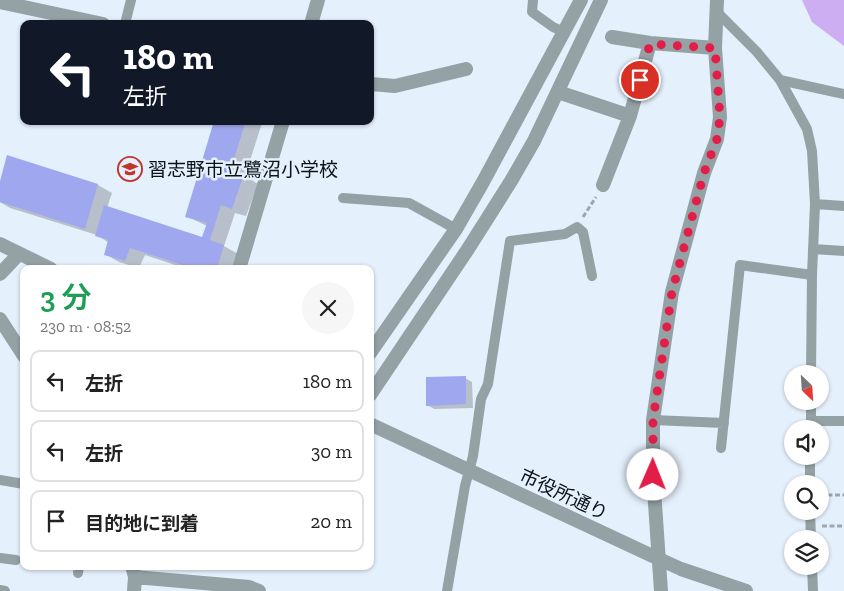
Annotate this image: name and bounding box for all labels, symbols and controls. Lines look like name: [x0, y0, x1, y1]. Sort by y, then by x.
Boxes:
text: 180 m: [123, 36, 213, 78]
icon: left: [40, 40, 105, 105]
pin: [619, 59, 661, 101]
icon: arrive: [626, 66, 654, 94]
text: 左折: [123, 83, 167, 110]
school or university icon: 習志野市立鷺沼小学校: [117, 156, 143, 182]
place label: 習志野市立鷺沼小学校: [148, 158, 338, 181]
text: 3 分: [40, 280, 92, 316]
button: close: [302, 282, 354, 334]
text: 230 m · 08:52: [40, 317, 131, 336]
north arrow: [784, 365, 829, 410]
map controls: [784, 365, 829, 575]
icon: left: [42, 367, 70, 395]
text: 180 m: [303, 370, 352, 393]
text: 左折: [85, 372, 123, 395]
button: sound: [784, 420, 829, 465]
icon: left: [42, 437, 70, 465]
text: 30 m: [311, 440, 352, 463]
text: 左折: [85, 442, 123, 465]
position arrow: [626, 448, 678, 500]
street label: 市役所通り: [516, 464, 612, 525]
button: search: [784, 475, 829, 520]
icon: arrive: [42, 507, 70, 535]
text: 20 m: [311, 510, 352, 533]
text: 目的地に到着: [85, 512, 199, 535]
button: layers: [784, 530, 829, 575]

